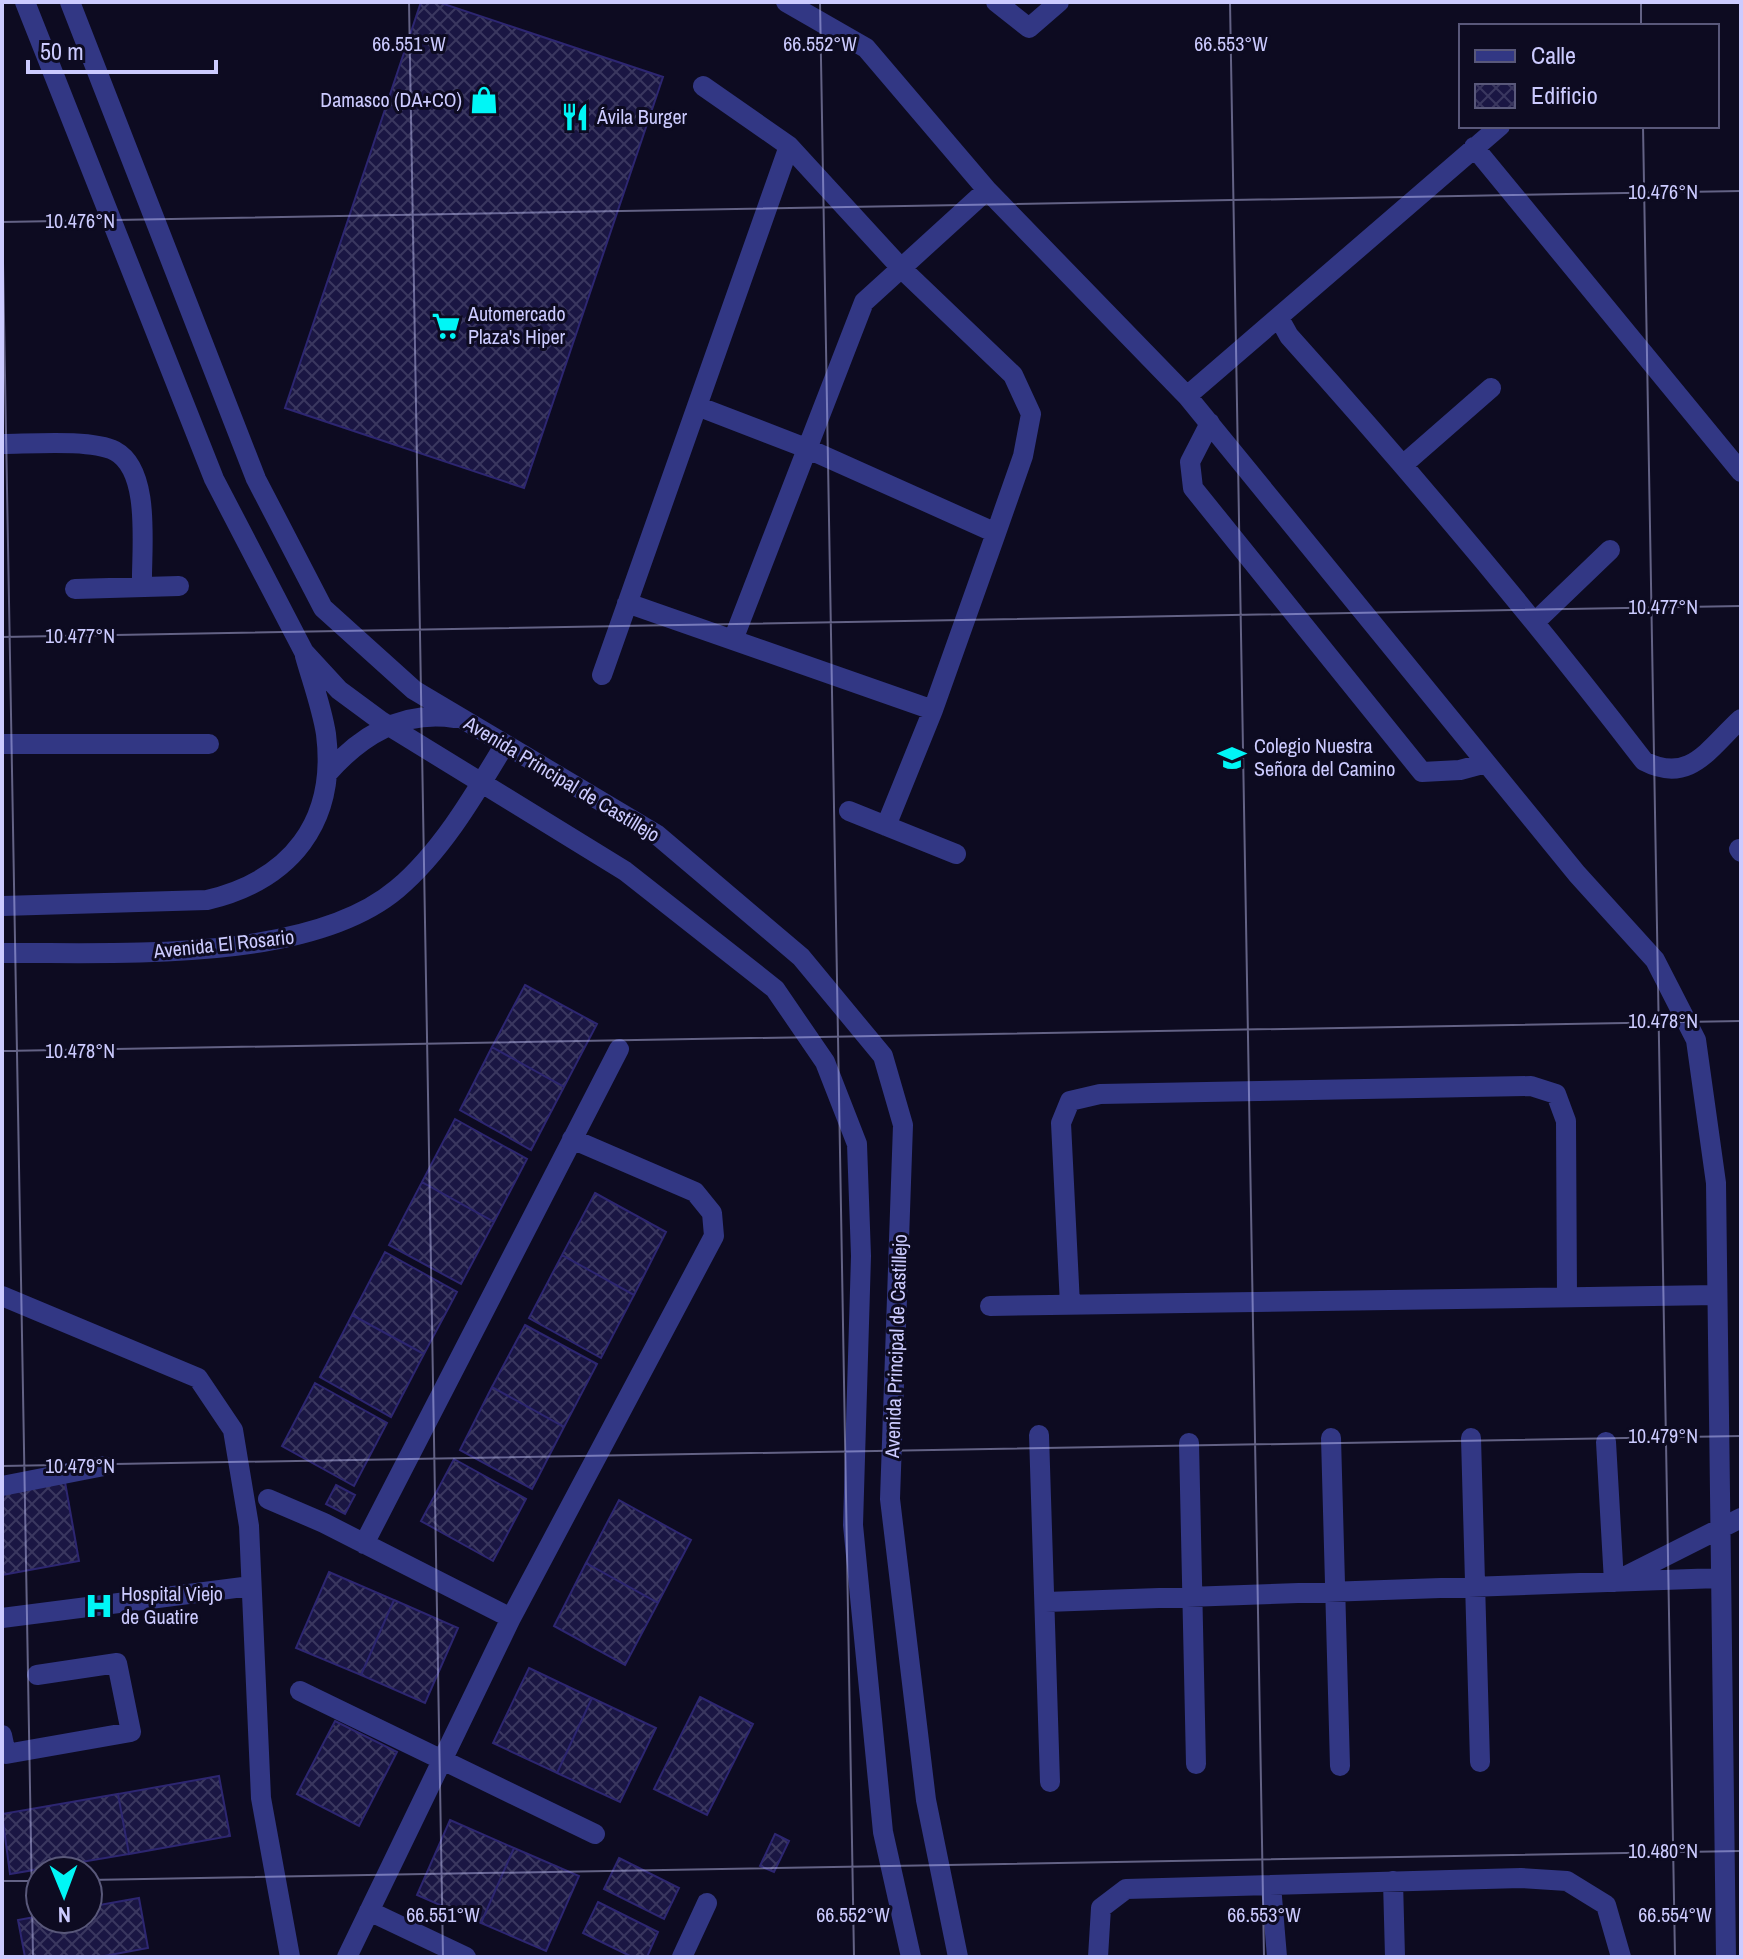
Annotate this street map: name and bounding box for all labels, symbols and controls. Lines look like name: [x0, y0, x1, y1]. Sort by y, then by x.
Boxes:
scale bar: [28, 24, 216, 74]
legend: [1459, 24, 1719, 128]
text: 66.551°W: [372, 30, 446, 57]
text: 66.552°W: [783, 30, 857, 57]
text: 66.553°W: [1194, 30, 1268, 57]
text: 50 m: [40, 35, 84, 67]
text: Calle: [1531, 39, 1576, 71]
text: Edificio: [1531, 79, 1598, 111]
shop icon: Damasco (DA+CO): [469, 85, 499, 115]
place label: Damasco (DA+CO): [320, 86, 462, 113]
restaurant icon: Ávila Burger: [560, 102, 590, 132]
place label: Ávila Burger: [596, 103, 687, 130]
text: 10.476°N: [1628, 178, 1698, 205]
text: 10.476°N: [45, 207, 115, 234]
place label: Automercado Plaza's Hiper: [467, 300, 566, 350]
supermarket icon: Automercado Plaza's Hiper: [431, 311, 461, 341]
text: 10.477°N: [1628, 593, 1698, 620]
text: 10.477°N: [45, 622, 115, 649]
street label: Avenida Principal de Castillejo: [458, 709, 665, 848]
place label: Colegio Nuestra Señora del Camino: [1254, 732, 1395, 782]
school or university icon: Colegio Nuestra Señora del Camino: [1217, 743, 1247, 773]
street label: Avenida El Rosario: [151, 923, 295, 964]
text: 10.478°N: [1628, 1007, 1698, 1034]
text: 10.478°N: [45, 1037, 115, 1064]
street label: Avenida Principal de Castillejo: [878, 1234, 913, 1459]
text: 10.479°N: [1628, 1422, 1698, 1449]
text: 10.479°N: [45, 1452, 115, 1479]
place label: Hospital Viejo de Guatire: [121, 1580, 223, 1630]
hospital icon: Hospital Viejo de Guatire: [84, 1591, 114, 1621]
text: 10.480°N: [1628, 1837, 1698, 1864]
north arrow: [24, 1855, 104, 1935]
text: N: [58, 1900, 71, 1930]
text: 66.551°W: [406, 1901, 480, 1928]
text: 66.552°W: [816, 1901, 890, 1928]
text: 66.553°W: [1227, 1901, 1301, 1928]
text: 66.554°W: [1638, 1901, 1712, 1928]

